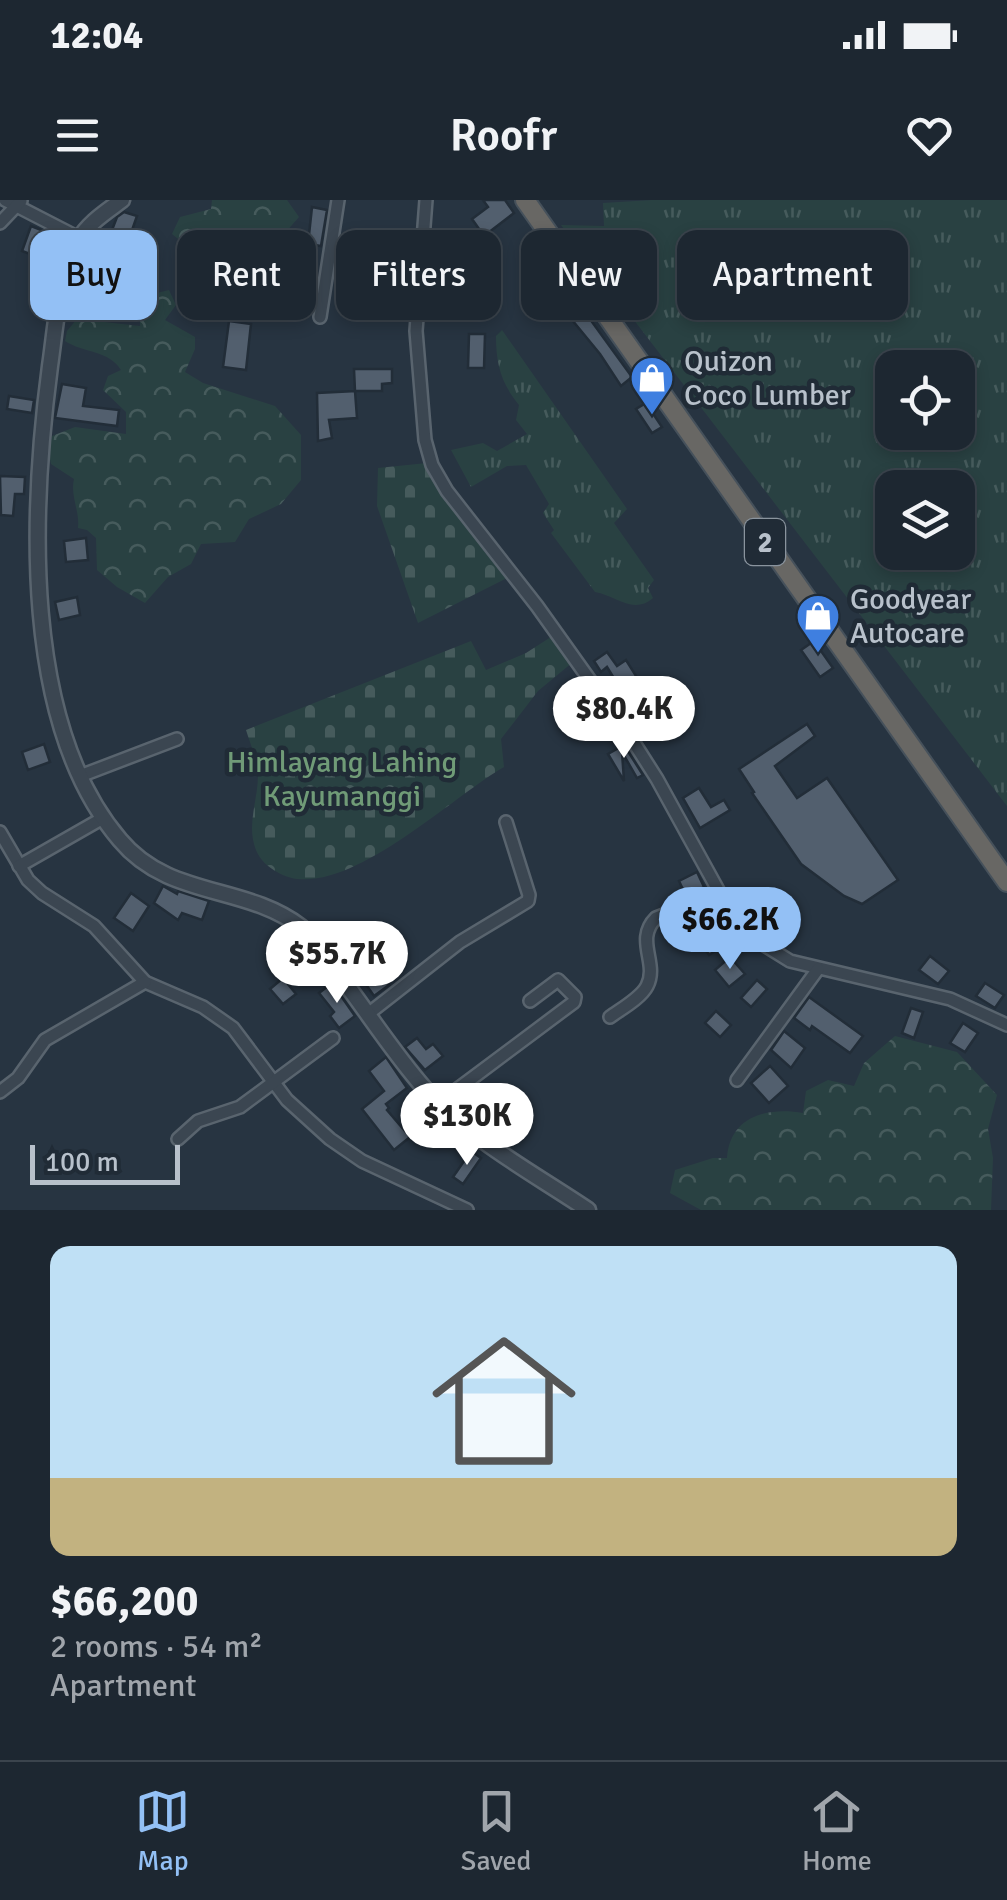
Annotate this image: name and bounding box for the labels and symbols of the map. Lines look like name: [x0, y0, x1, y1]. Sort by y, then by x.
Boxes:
place label: Quizon Coco Lumber: [684, 343, 851, 414]
shop icon: Quizon Coco Lumber: [629, 355, 675, 416]
road number: 2: [745, 519, 785, 565]
place label: Goodyear Autocare: [850, 581, 971, 652]
shop icon: Goodyear Autocare: [795, 593, 841, 654]
pin: $80.4K: [543, 676, 705, 761]
park label: Himlayang Lahing Kayumanggi: [227, 744, 457, 815]
pin: $66.2K: [649, 887, 811, 972]
pin: $55.7K: [256, 921, 418, 1006]
pin: $130K: [397, 1083, 537, 1168]
scale bar: [30, 1140, 180, 1184]

